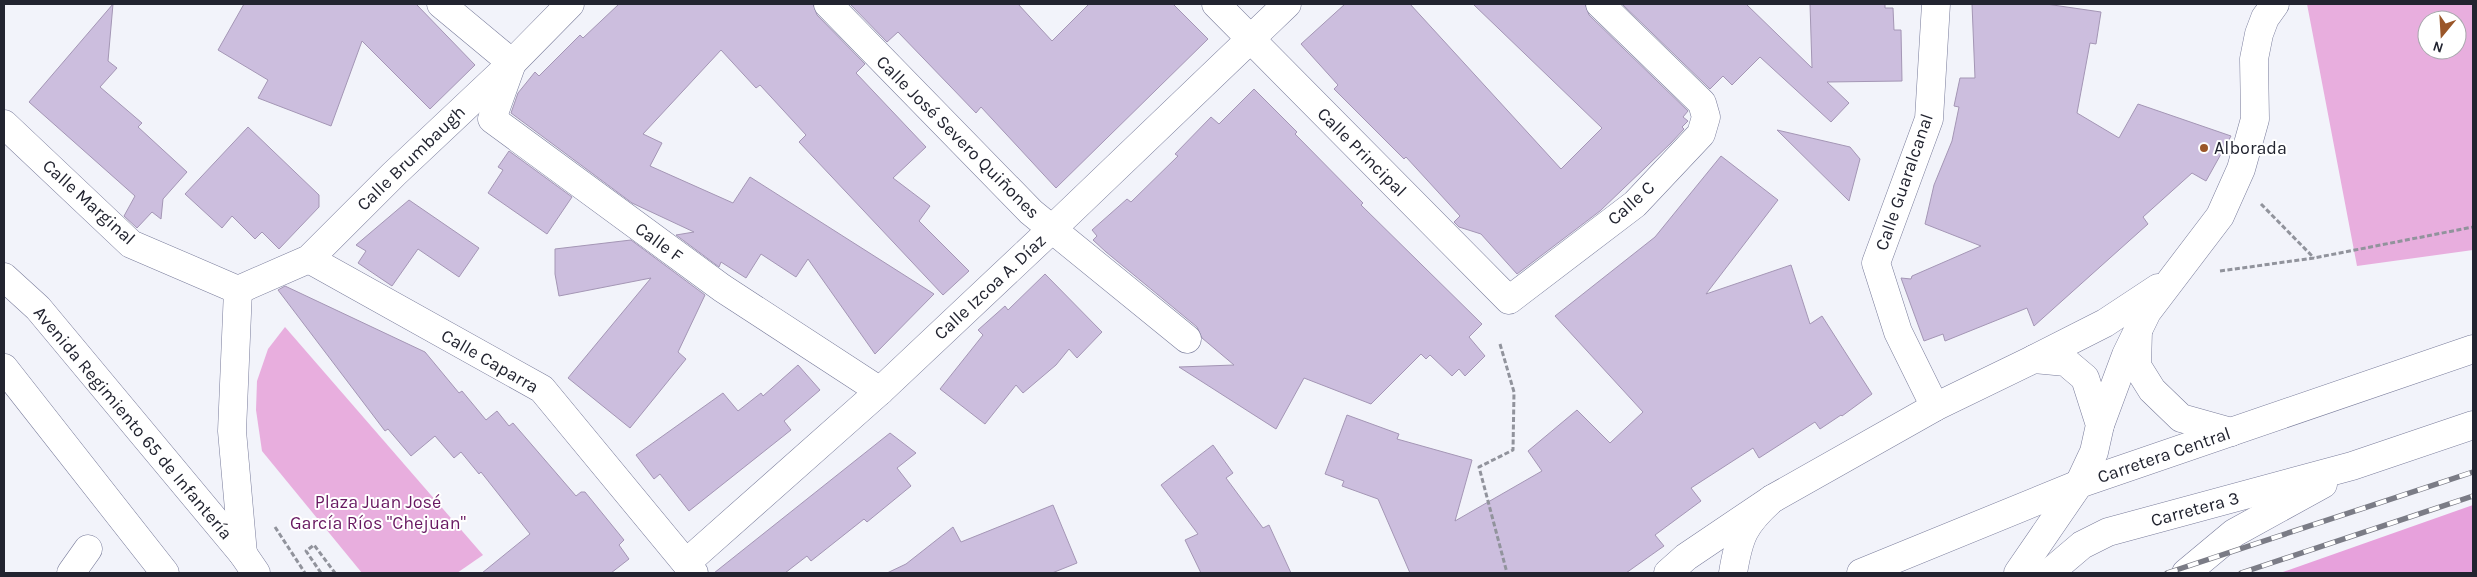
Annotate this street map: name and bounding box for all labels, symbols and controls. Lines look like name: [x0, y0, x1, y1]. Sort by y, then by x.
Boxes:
north arrow: [2417, 10, 2467, 60]
text: N: [2431, 37, 2446, 57]
street label: Calle José Severo Quiñones: [872, 51, 1044, 223]
street label: Calle Brumbaugh: [352, 101, 470, 215]
street label: Calle Principal: [1313, 103, 1411, 201]
street label: Calle Guaralcanal: [1870, 111, 1938, 253]
place label: Alborada: [2214, 137, 2287, 159]
marker: Alborada: [2198, 142, 2210, 154]
street label: Calle Marginal: [38, 155, 140, 249]
street label: Calle C: [1603, 176, 1659, 230]
street label: Calle F: [631, 217, 687, 267]
street label: Calle Izcoa A. Díaz: [929, 230, 1051, 344]
street label: Avenida Regimiento 65 de Infantería: [29, 302, 237, 544]
street label: Calle Caparra: [437, 324, 543, 398]
street label: Carretera Central: [2095, 422, 2233, 488]
street label: Carretera 3: [2148, 487, 2242, 531]
park label: Plaza Juan José García Ríos "Chejuan": [290, 491, 466, 534]

